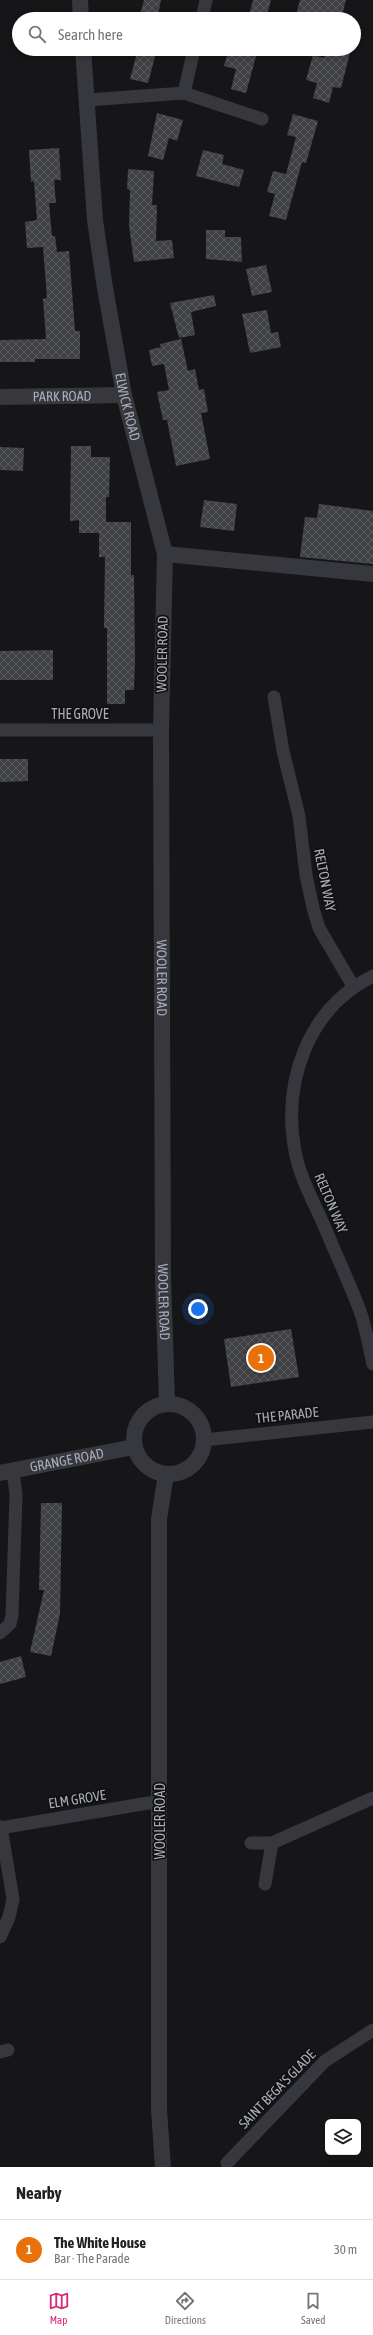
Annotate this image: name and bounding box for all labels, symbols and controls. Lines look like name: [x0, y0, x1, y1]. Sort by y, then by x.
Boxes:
search box: [12, 12, 361, 56]
icon: search: [26, 23, 48, 45]
text: Search here: [58, 26, 123, 43]
street label: ELWICK ROAD: [112, 371, 143, 442]
street label: PARK ROAD: [32, 388, 92, 404]
street label: WOOLER ROAD: [153, 616, 171, 692]
street label: THE GROVE: [51, 706, 109, 722]
street label: RELTON WAY: [311, 847, 339, 913]
street label: WOOLER ROAD: [154, 940, 170, 1016]
street label: RELTON WAY: [311, 1171, 351, 1236]
street label: WOOLER ROAD: [155, 1264, 173, 1341]
your location: [188, 1299, 208, 1319]
pin: 1: [248, 1343, 274, 1373]
street label: THE PARADE: [255, 1404, 319, 1426]
street label: GRANGE ROAD: [29, 1445, 105, 1475]
street label: WOOLER ROAD: [152, 1783, 168, 1859]
street label: ELM GROVE: [47, 1787, 107, 1811]
street label: SAINT BEGA'S GLADE: [235, 2046, 319, 2132]
map controls: [325, 2119, 361, 2155]
button: layers: [325, 2119, 361, 2155]
text: Nearby: [16, 2183, 62, 2203]
text: The White House: [54, 2234, 146, 2251]
text: 1: [26, 2242, 32, 2257]
text: 30 m: [334, 2242, 357, 2257]
text: Bar · The Parade: [54, 2251, 130, 2266]
tab: Map: [48, 2290, 70, 2326]
tab: Directions: [165, 2290, 206, 2326]
tab: Saved: [301, 2290, 325, 2326]

